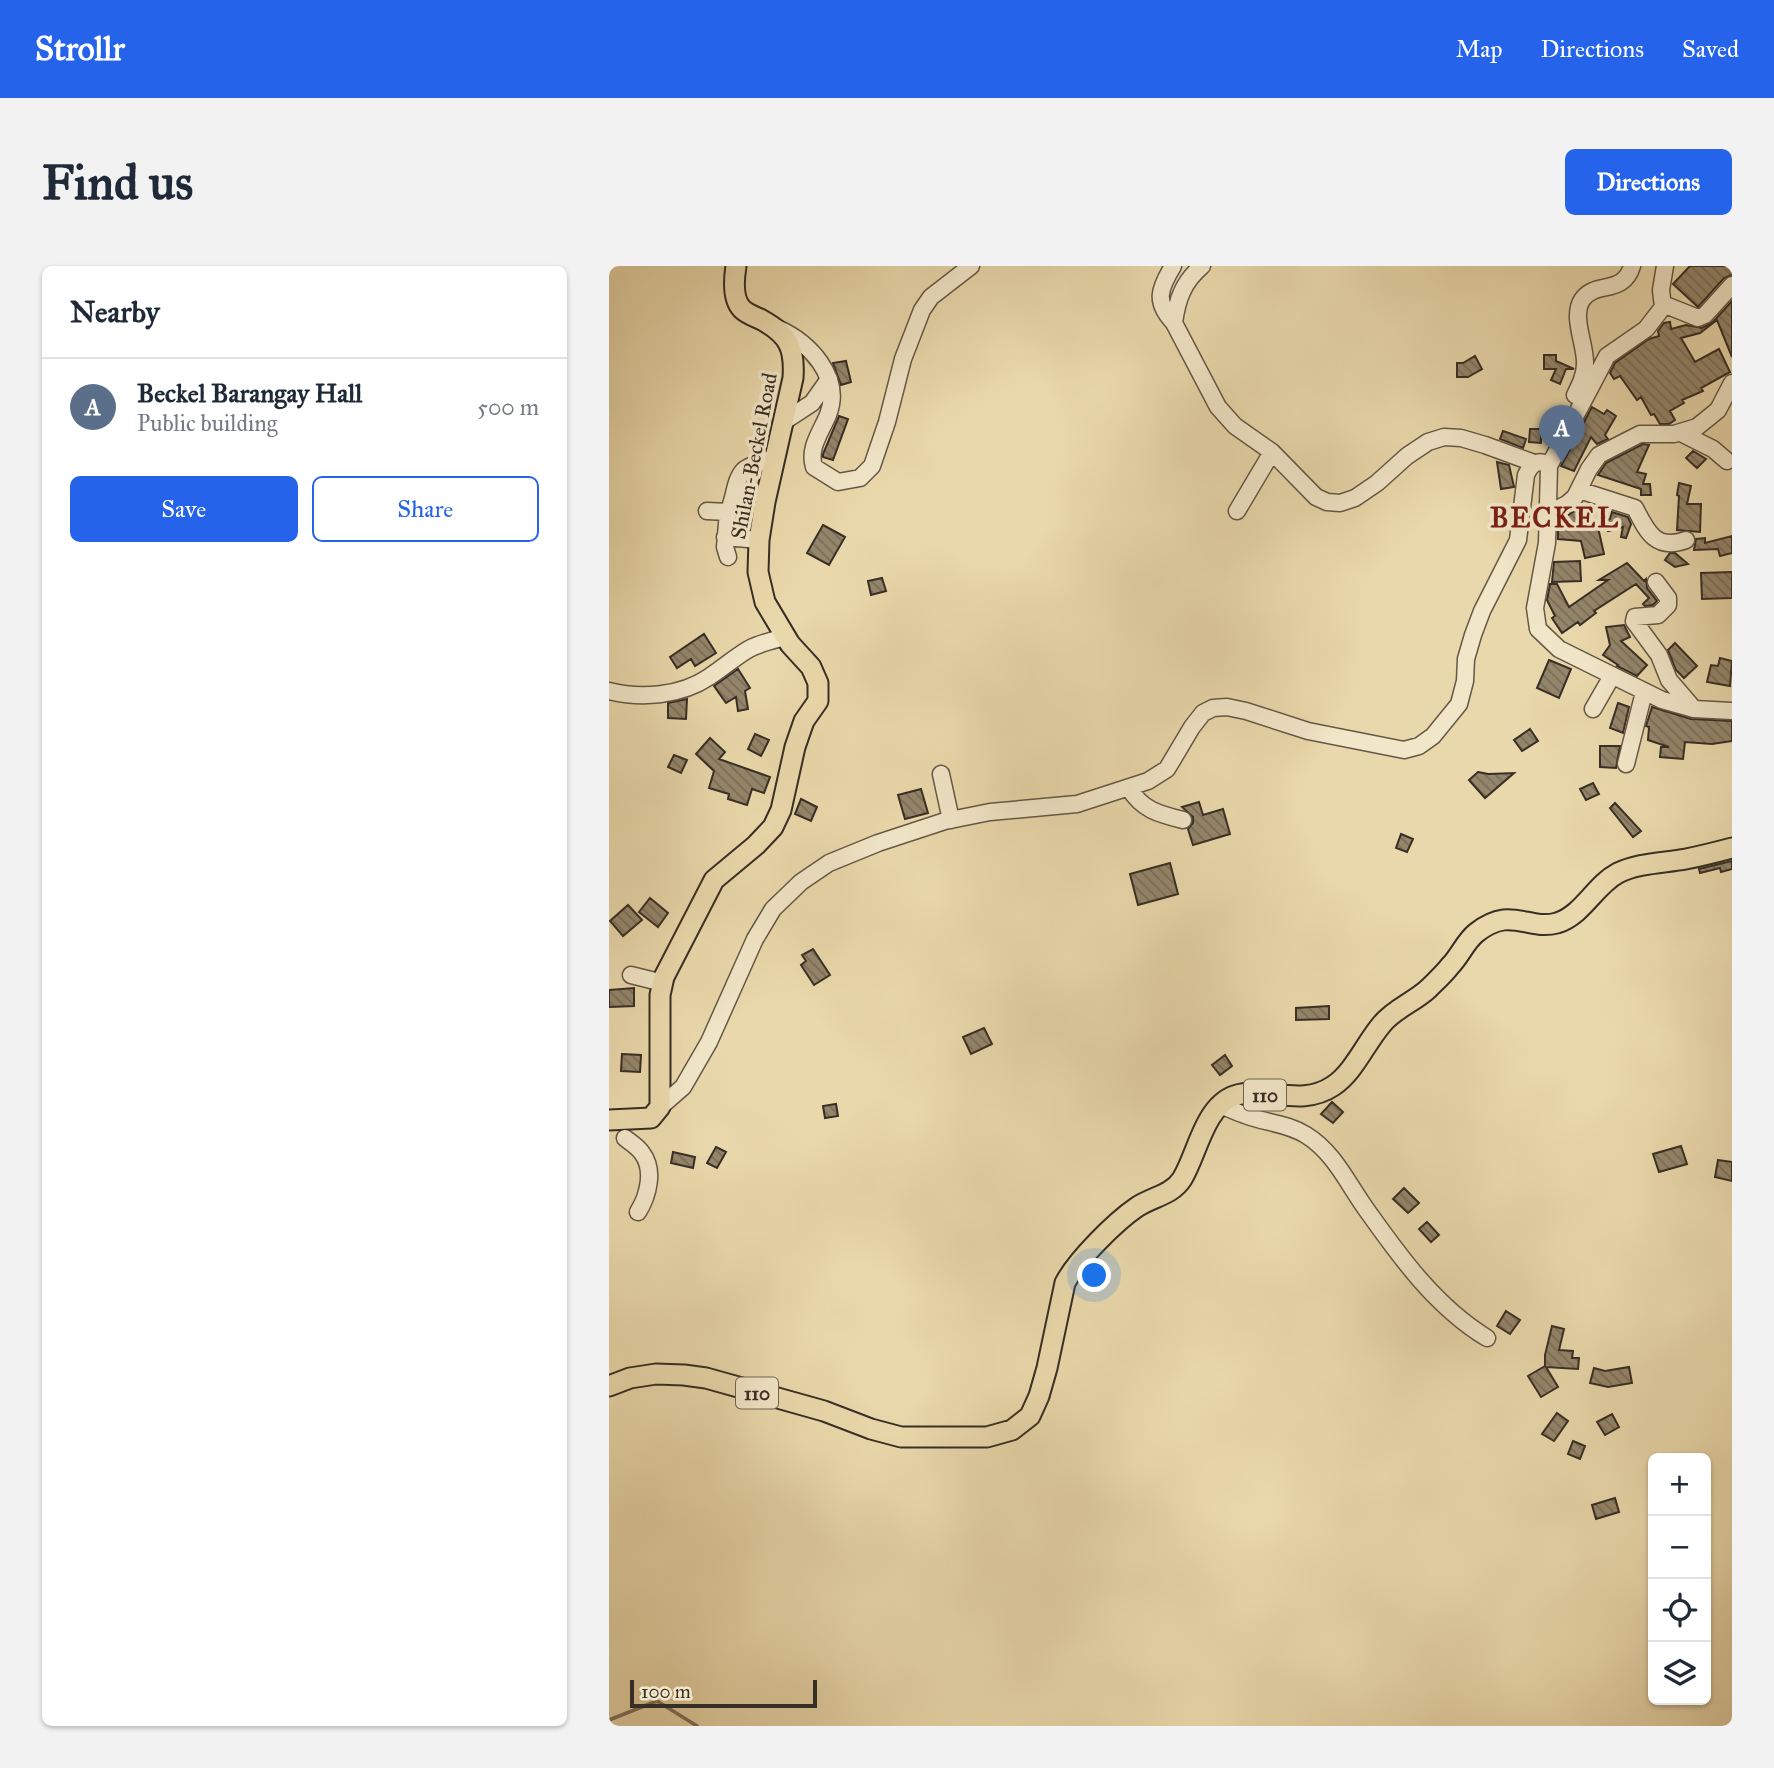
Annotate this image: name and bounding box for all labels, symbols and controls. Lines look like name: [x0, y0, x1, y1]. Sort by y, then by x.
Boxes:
text: Strollr: [35, 29, 125, 69]
text: Map: [1456, 34, 1503, 64]
text: Directions: [1541, 34, 1644, 64]
text: Saved: [1682, 34, 1739, 64]
button: Directions: [1565, 149, 1732, 215]
text: Find us: [42, 153, 193, 212]
text: Nearby: [70, 294, 160, 330]
street label: Shilan-Beckel Road: [725, 370, 783, 541]
text: Beckel Barangay Hall: [137, 377, 362, 409]
text: A: [85, 393, 101, 421]
text: 500 m: [477, 393, 539, 421]
pin: A: [1539, 405, 1585, 463]
text: Public building: [137, 409, 277, 437]
button: Save: [70, 476, 298, 542]
button: Share: [312, 476, 539, 542]
district label: BECKEL: [1490, 500, 1620, 535]
road number: 110: [1244, 1080, 1286, 1110]
your location: [1077, 1258, 1111, 1292]
road number: 110: [736, 1378, 778, 1408]
map controls: [1648, 1453, 1711, 1705]
button: +: [1648, 1453, 1711, 1516]
button: −: [1648, 1516, 1711, 1579]
button: locate: [1648, 1579, 1711, 1642]
button: layers: [1648, 1642, 1711, 1705]
scale bar: [630, 1677, 817, 1709]
text: 100 m: [641, 1680, 691, 1703]

